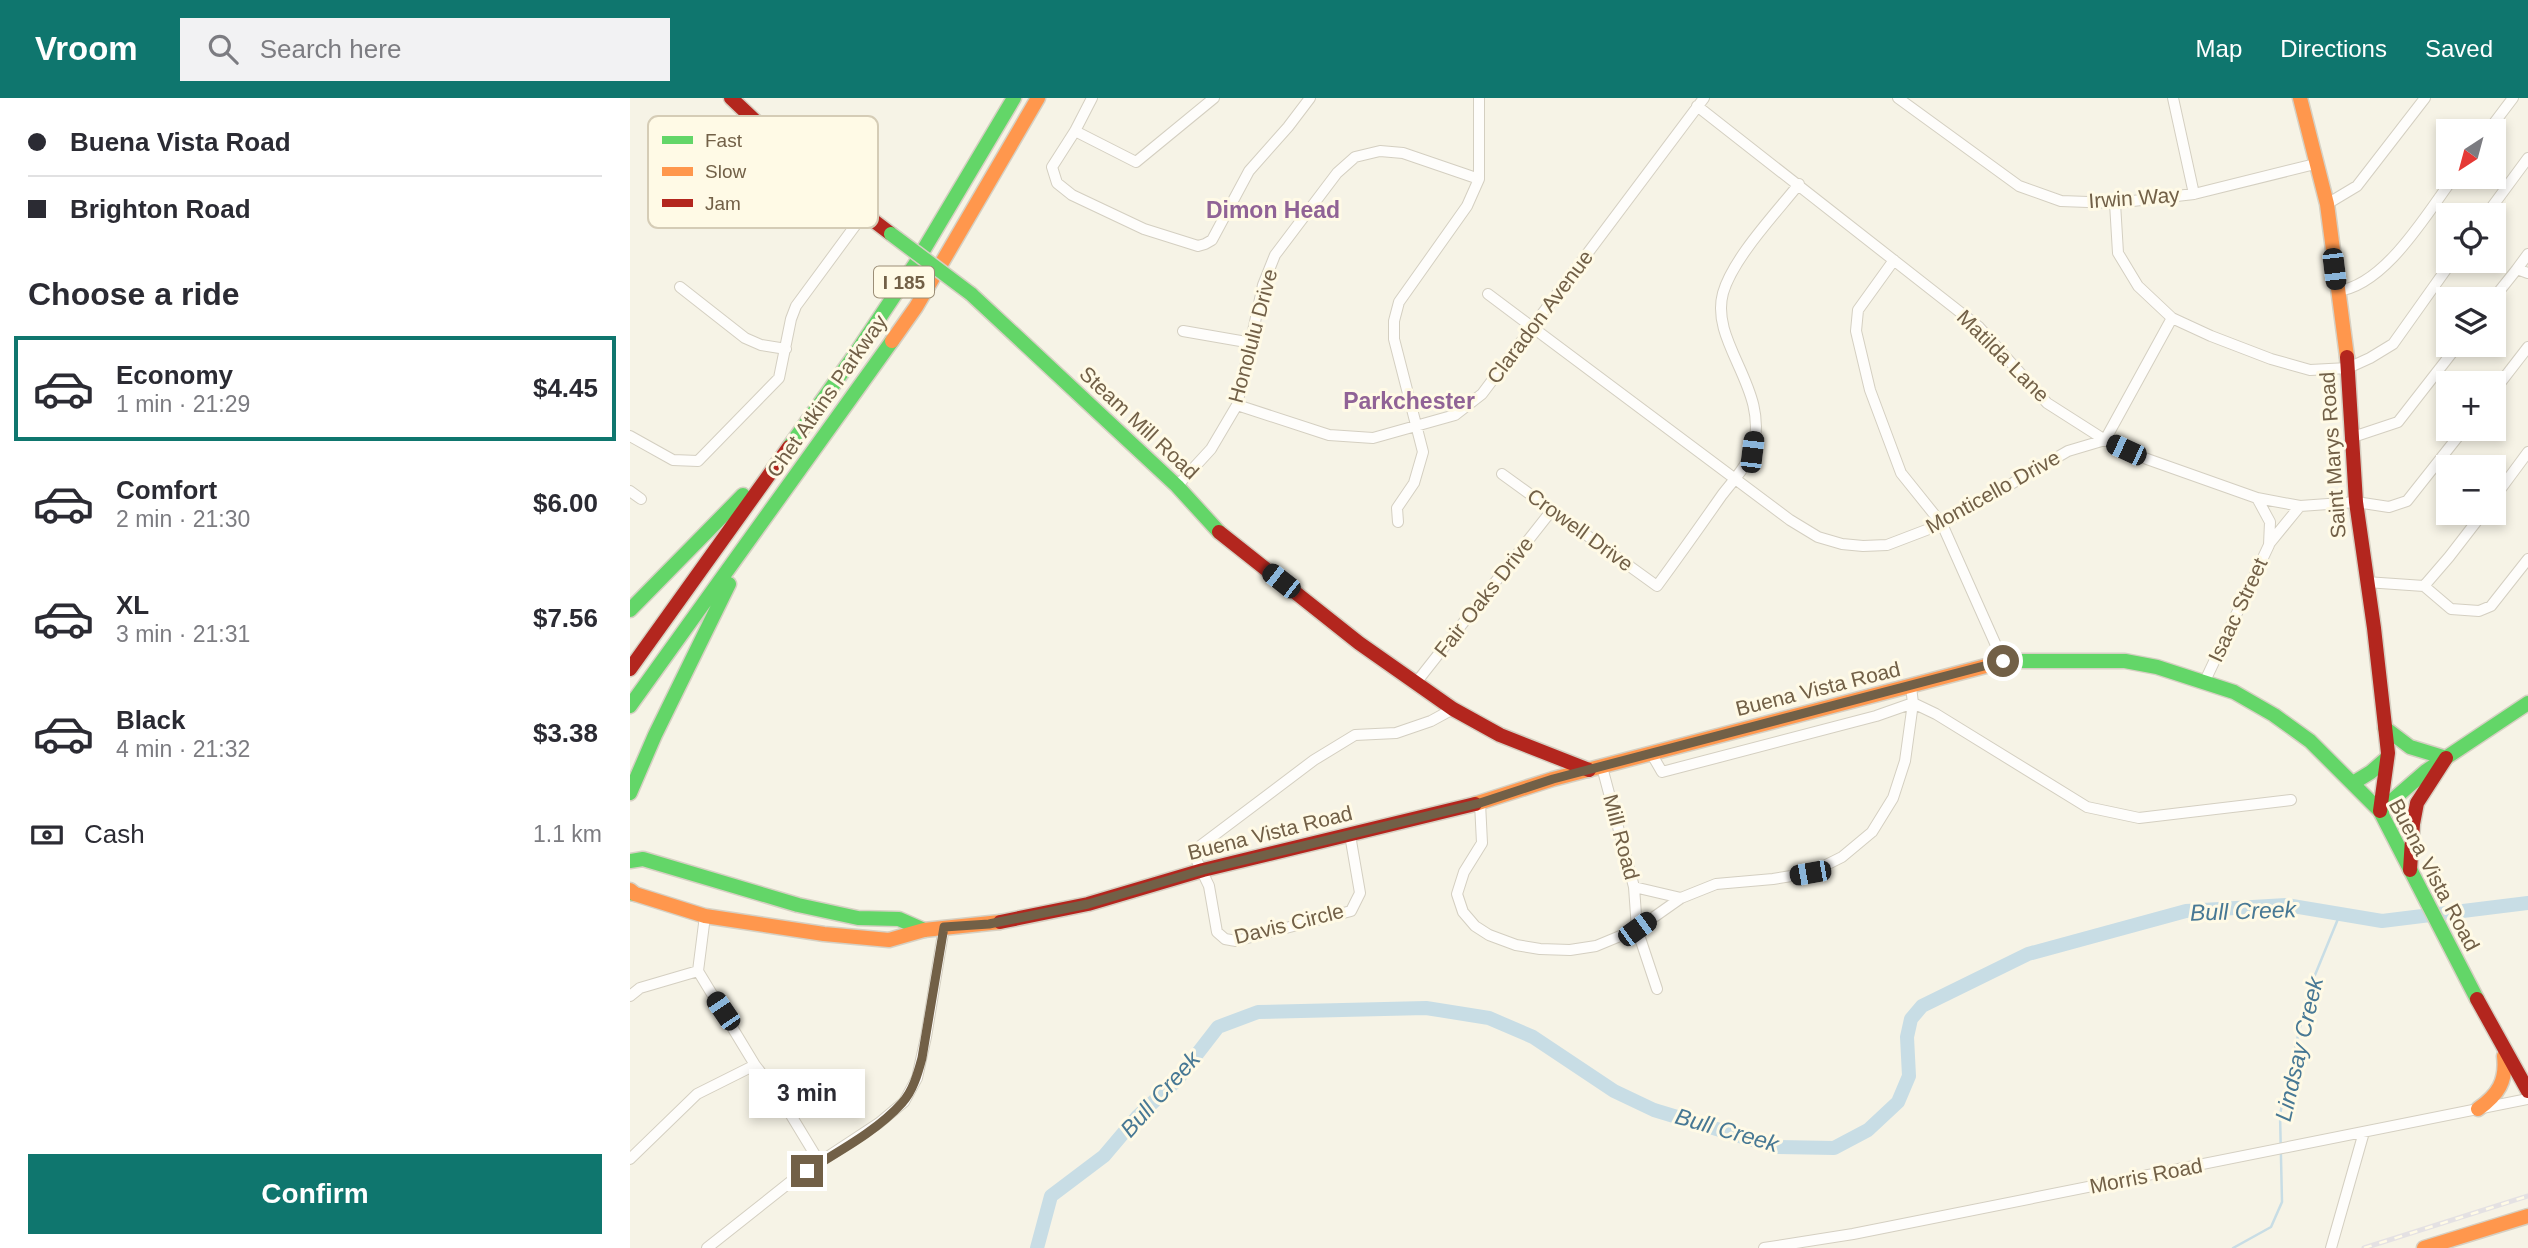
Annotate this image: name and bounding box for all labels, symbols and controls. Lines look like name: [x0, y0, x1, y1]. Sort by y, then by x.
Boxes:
search box: [180, 18, 670, 81]
text: Vroom: [35, 30, 138, 67]
icon: search: [204, 30, 242, 68]
text: Search here: [260, 34, 401, 64]
text: Map: [2196, 35, 2242, 62]
text: Directions: [2280, 35, 2387, 62]
text: Saved: [2425, 35, 2493, 62]
legend: [648, 116, 878, 228]
north arrow: [2436, 119, 2506, 189]
map controls: [2436, 119, 2506, 525]
text: Buena Vista Road: [70, 127, 291, 157]
text: Fast: [705, 130, 743, 151]
text: Slow: [705, 161, 746, 182]
street label: Irwin Way: [2088, 183, 2181, 212]
text: Jam: [705, 193, 741, 214]
text: Brighton Road: [70, 194, 251, 224]
district label: Dimon Head: [1206, 197, 1340, 223]
button: locate: [2436, 203, 2506, 273]
street label: Claradon Avenue: [1482, 246, 1597, 388]
car: [2322, 247, 2347, 291]
road number: I 185: [874, 266, 934, 298]
street label: Honolulu Drive: [1224, 266, 1281, 405]
text: Choose a ride: [28, 276, 240, 312]
button: layers: [2436, 287, 2506, 357]
street label: Matilda Lane: [1953, 305, 2054, 406]
street label: Chet Atkins Parkway: [762, 310, 892, 481]
icon: car: [32, 357, 95, 420]
text: Economy: [116, 360, 233, 390]
street label: Steam Mill Road: [1075, 362, 1204, 484]
street label: Saint Marys Road: [2315, 371, 2350, 539]
button: +: [2436, 371, 2506, 441]
text: $4.45: [533, 373, 598, 403]
district label: Parkchester: [1343, 388, 1475, 414]
text: 1 min · 21:29: [116, 391, 250, 417]
car: [1740, 430, 1765, 474]
car: [2103, 432, 2150, 468]
street label: Monticello Drive: [1922, 445, 2064, 538]
button: −: [2436, 455, 2506, 525]
icon: car: [32, 472, 95, 535]
text: Comfort: [116, 475, 217, 505]
street label: Crowell Drive: [1523, 484, 1638, 576]
text: $6.00: [533, 488, 598, 518]
text: 2 min · 21:30: [116, 506, 250, 532]
street label: Fair Oaks Drive: [1430, 532, 1538, 661]
street label: Isaac Street: [2203, 554, 2272, 665]
car: [1258, 560, 1305, 602]
icon: car: [32, 587, 95, 650]
text: XL: [116, 590, 149, 620]
text: $7.56: [533, 603, 598, 633]
text: 3 min · 21:31: [116, 621, 250, 647]
route start: [1987, 645, 2019, 677]
street label: Buena Vista Road: [1733, 657, 1903, 720]
icon: car: [32, 702, 95, 765]
text: Black: [116, 705, 185, 735]
text: $3.38: [533, 718, 598, 748]
text: 4 min · 21:32: [116, 736, 250, 762]
street label: Mill Road: [1599, 792, 1644, 882]
street label: Buena Vista Road: [2385, 795, 2484, 955]
street label: Buena Vista Road: [1185, 801, 1355, 864]
icon: cash: [28, 816, 66, 854]
text: Cash: [84, 819, 145, 849]
text: 1.1 km: [533, 821, 602, 847]
car: [1788, 859, 1833, 887]
water label: Bull Creek: [2190, 896, 2298, 926]
street label: Davis Circle: [1232, 899, 1346, 948]
car: [1614, 908, 1661, 950]
water label: Lindsay Creek: [2270, 973, 2329, 1124]
car: [703, 988, 744, 1034]
water label: Bull Creek: [1115, 1045, 1206, 1142]
callout: 3 min: [749, 1070, 865, 1118]
text: 3 min: [777, 1080, 837, 1106]
water label: Bull Creek: [1672, 1103, 1783, 1158]
street label: Morris Road: [2088, 1153, 2204, 1198]
button: Confirm: [28, 1154, 602, 1234]
route end: [791, 1155, 823, 1187]

